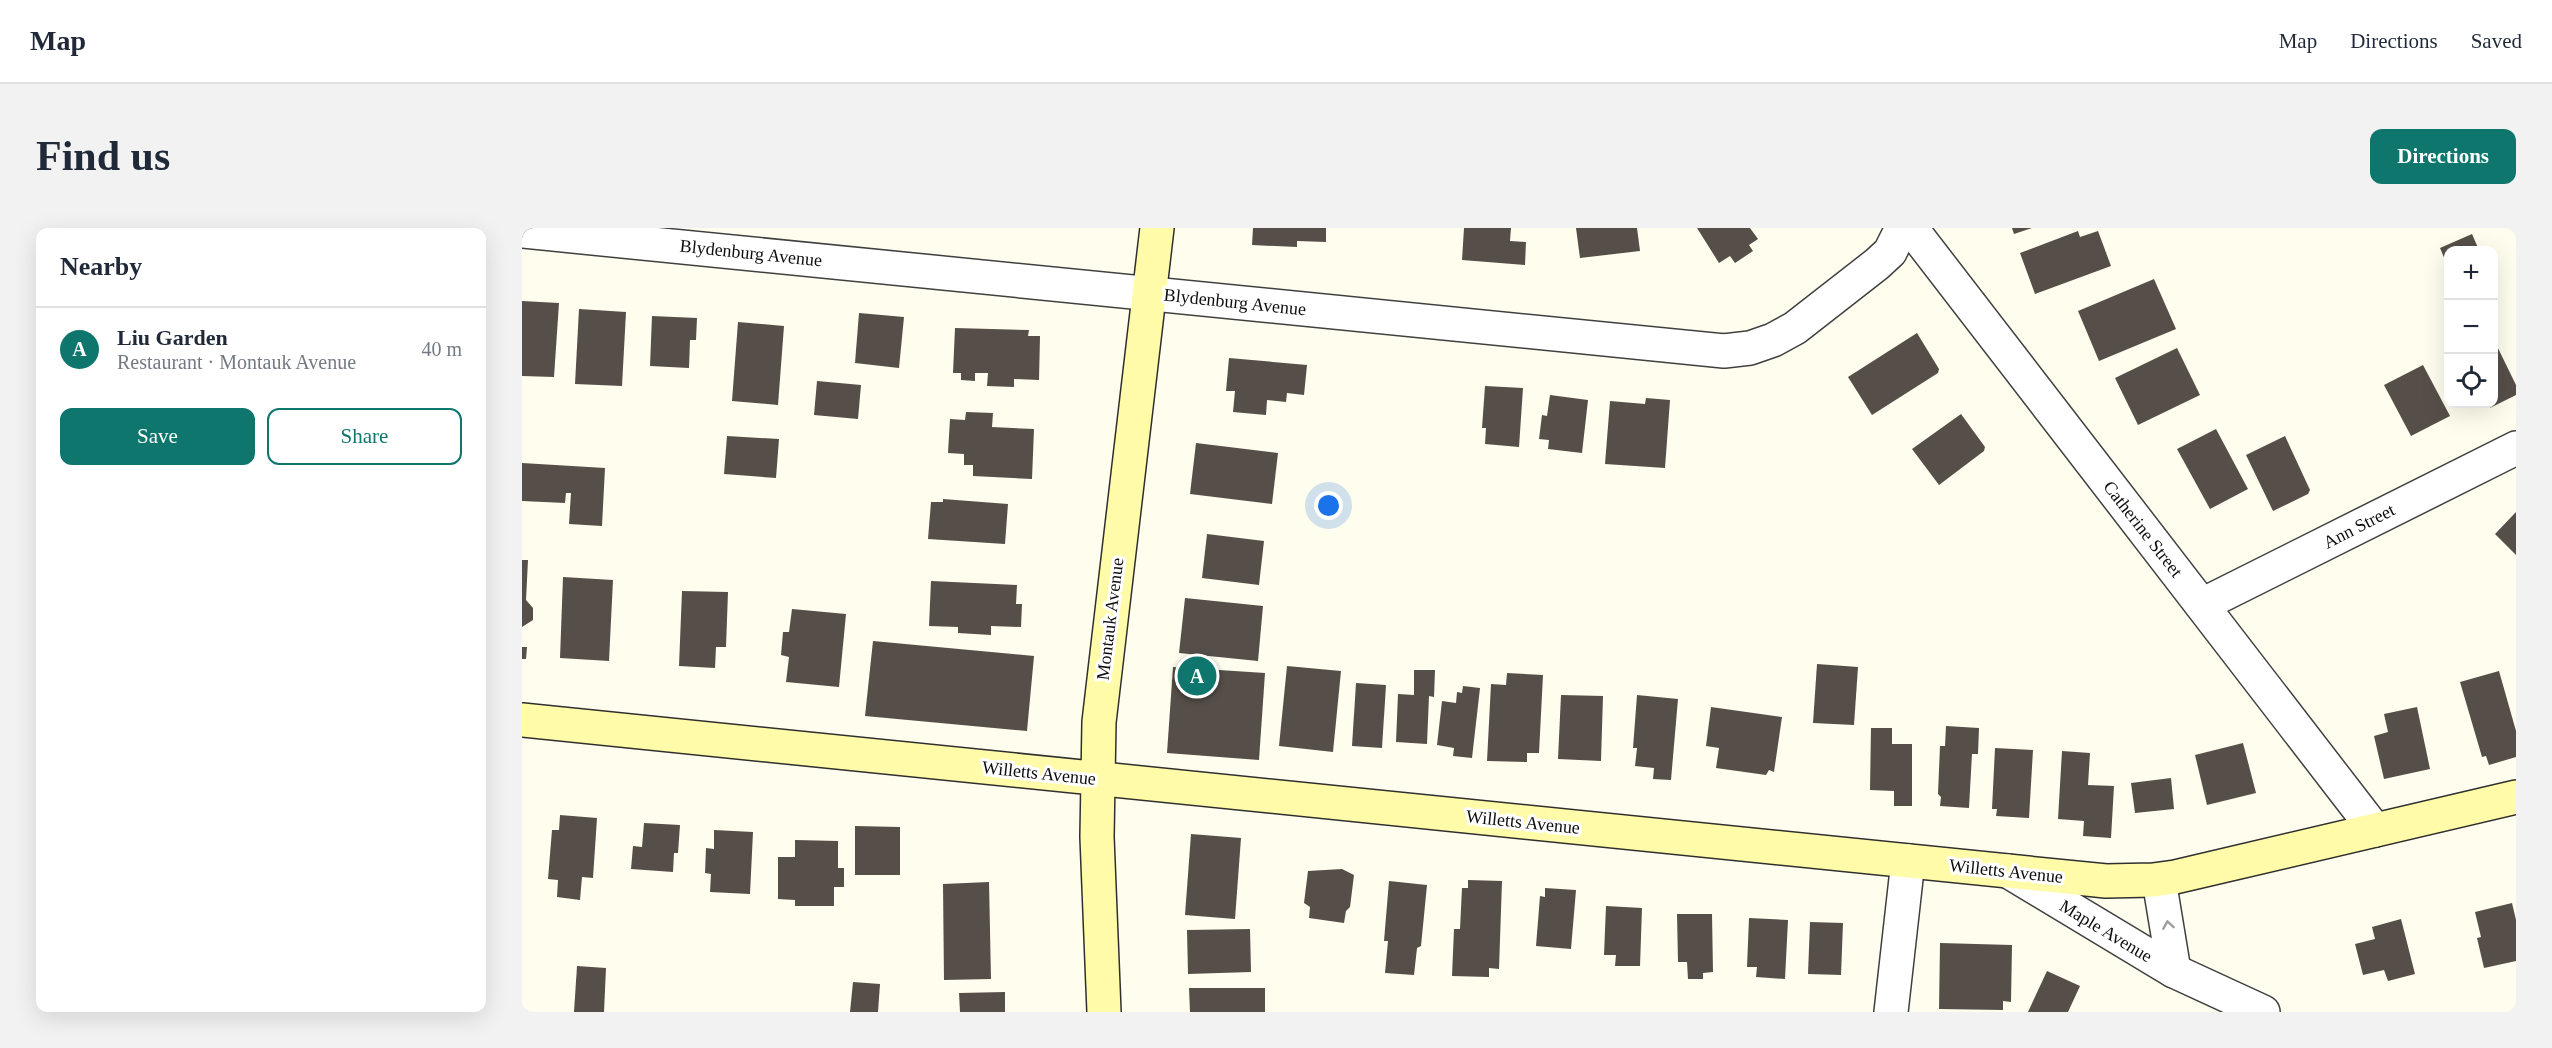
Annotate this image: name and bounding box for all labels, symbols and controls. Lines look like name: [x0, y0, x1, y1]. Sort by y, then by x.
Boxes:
text: Map: [30, 25, 86, 56]
text: Map: [2279, 29, 2317, 53]
text: Directions: [2350, 29, 2438, 53]
text: Saved: [2471, 29, 2522, 53]
button: Directions: [2370, 129, 2516, 184]
text: Find us: [36, 133, 170, 179]
street label: Blydenburg Avenue: [679, 236, 823, 270]
map controls: [2444, 246, 2498, 408]
button: +: [2444, 246, 2498, 300]
text: Nearby: [60, 252, 142, 281]
street label: Blydenburg Avenue: [1163, 285, 1307, 319]
button: −: [2444, 300, 2498, 354]
text: Liu Garden: [117, 325, 228, 350]
text: A: [72, 338, 87, 360]
text: 40 m: [421, 338, 462, 360]
text: Restaurant · Montauk Avenue: [117, 351, 356, 373]
button: locate: [2444, 354, 2498, 408]
button: Save: [60, 408, 255, 465]
button: Share: [267, 408, 462, 465]
street label: Catherine Street: [2099, 477, 2187, 581]
your location: [1314, 491, 1343, 520]
street label: Ann Street: [2320, 500, 2398, 552]
street label: Montauk Avenue: [1093, 557, 1127, 681]
pin: A: [1178, 654, 1216, 698]
street label: Willetts Avenue: [981, 757, 1097, 789]
street label: Willetts Avenue: [1465, 806, 1581, 838]
street label: Willetts Avenue: [1948, 855, 2064, 887]
street label: Maple Avenue: [2056, 896, 2156, 966]
one-way arrow: [2162, 921, 2174, 930]

